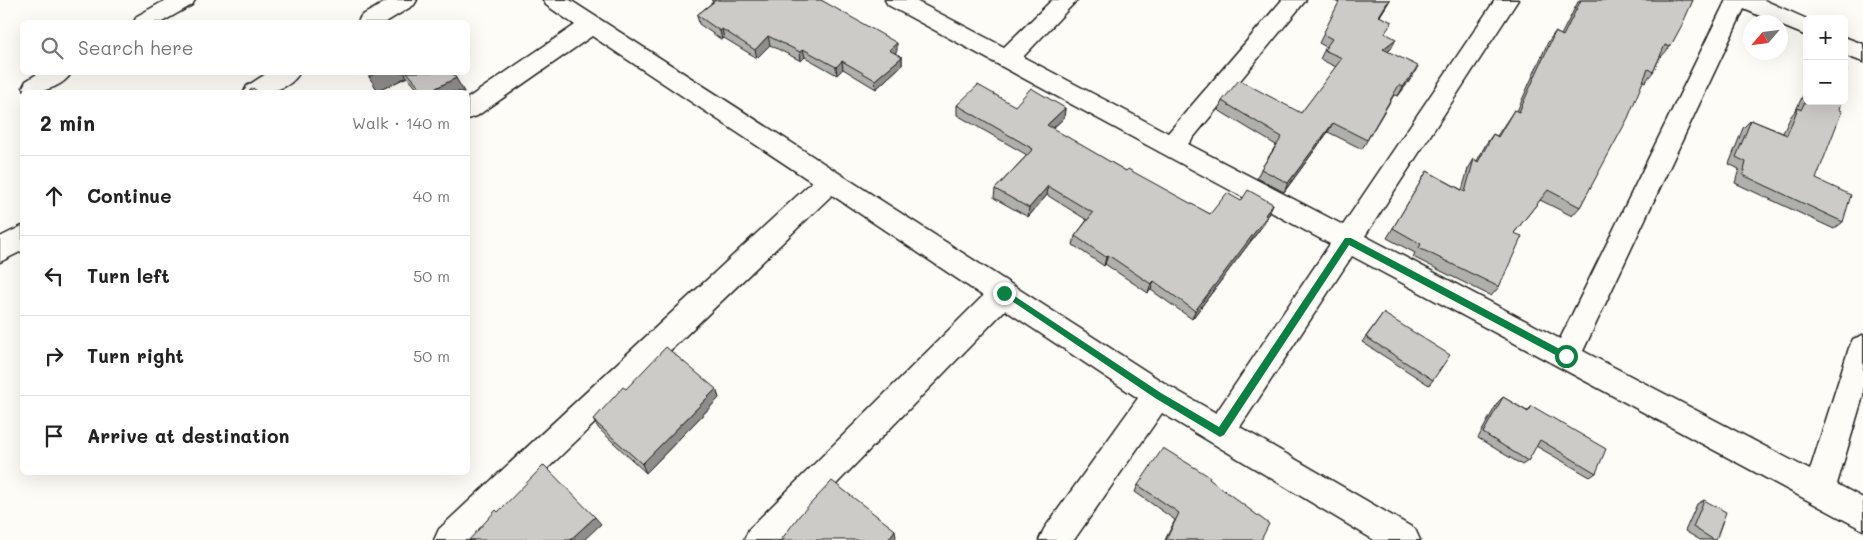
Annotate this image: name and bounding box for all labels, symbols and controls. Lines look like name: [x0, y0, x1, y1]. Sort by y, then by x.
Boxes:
north arrow: [1743, 15, 1788, 60]
map controls: [1803, 15, 1848, 105]
button: +: [1803, 15, 1848, 60]
search box: [20, 20, 470, 75]
icon: search: [38, 34, 66, 62]
text: Search here: [78, 35, 194, 60]
button: −: [1803, 60, 1848, 105]
text: 2 min: [40, 109, 95, 136]
text: Walk · 140 m: [352, 112, 450, 133]
icon: ahead: [40, 182, 68, 210]
text: Continue: [87, 183, 172, 208]
text: 40 m: [413, 185, 450, 206]
icon: left: [40, 262, 68, 290]
text: Turn left: [87, 263, 170, 288]
text: 50 m: [413, 265, 450, 286]
route end: [993, 282, 1016, 305]
icon: right: [40, 342, 68, 370]
text: Turn right: [87, 343, 184, 368]
text: 50 m: [413, 345, 450, 366]
route start: [1555, 345, 1578, 368]
icon: arrive: [40, 422, 68, 450]
text: Arrive at destination: [87, 423, 290, 448]

